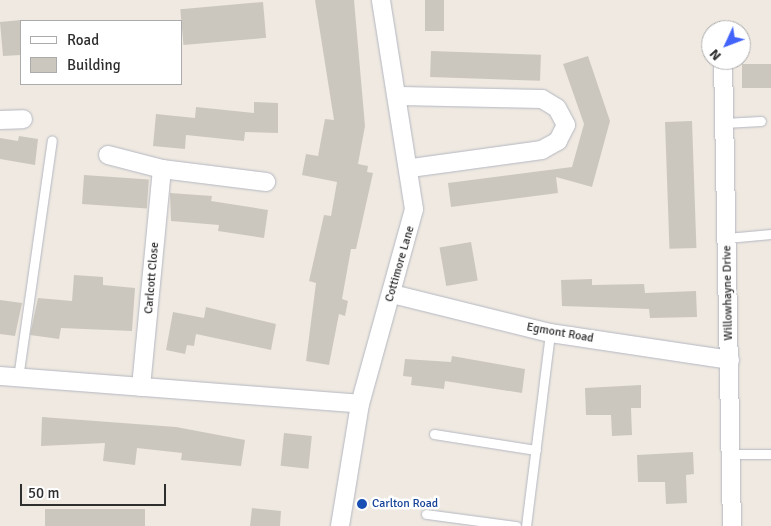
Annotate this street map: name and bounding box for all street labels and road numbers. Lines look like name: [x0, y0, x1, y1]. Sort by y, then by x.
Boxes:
street label: Cottimore Lane: [382, 224, 418, 304]
street label: Carlcott Close: [142, 242, 162, 314]
street label: Willowhayne Drive: [720, 245, 736, 341]
street label: Egmont Road: [525, 320, 595, 346]

